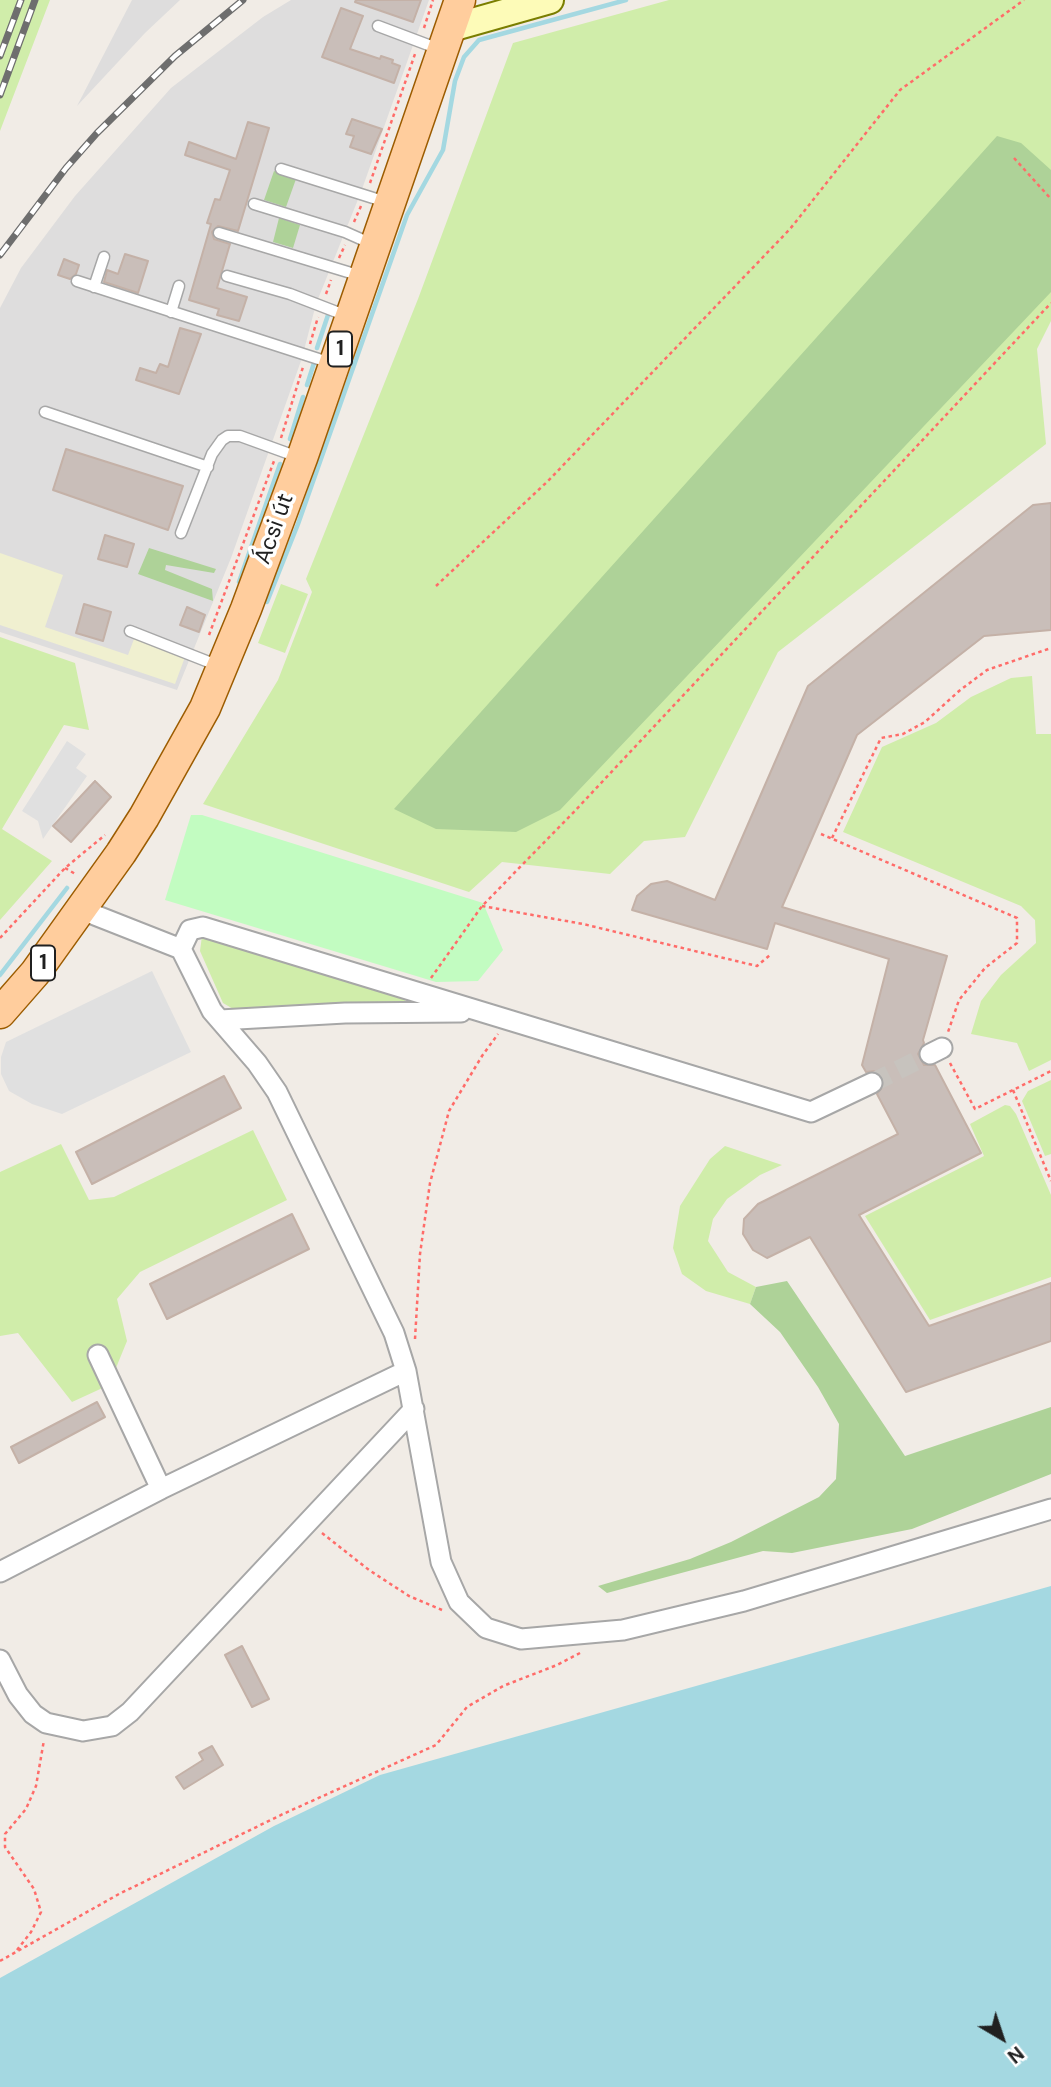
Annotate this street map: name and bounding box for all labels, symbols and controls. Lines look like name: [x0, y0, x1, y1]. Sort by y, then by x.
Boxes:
road number: 1: [328, 332, 352, 366]
street label: Ácsi út: [250, 490, 300, 568]
road number: 1: [31, 946, 55, 981]
north arrow: [967, 2003, 1037, 2073]
text: N: [1002, 2041, 1029, 2069]

